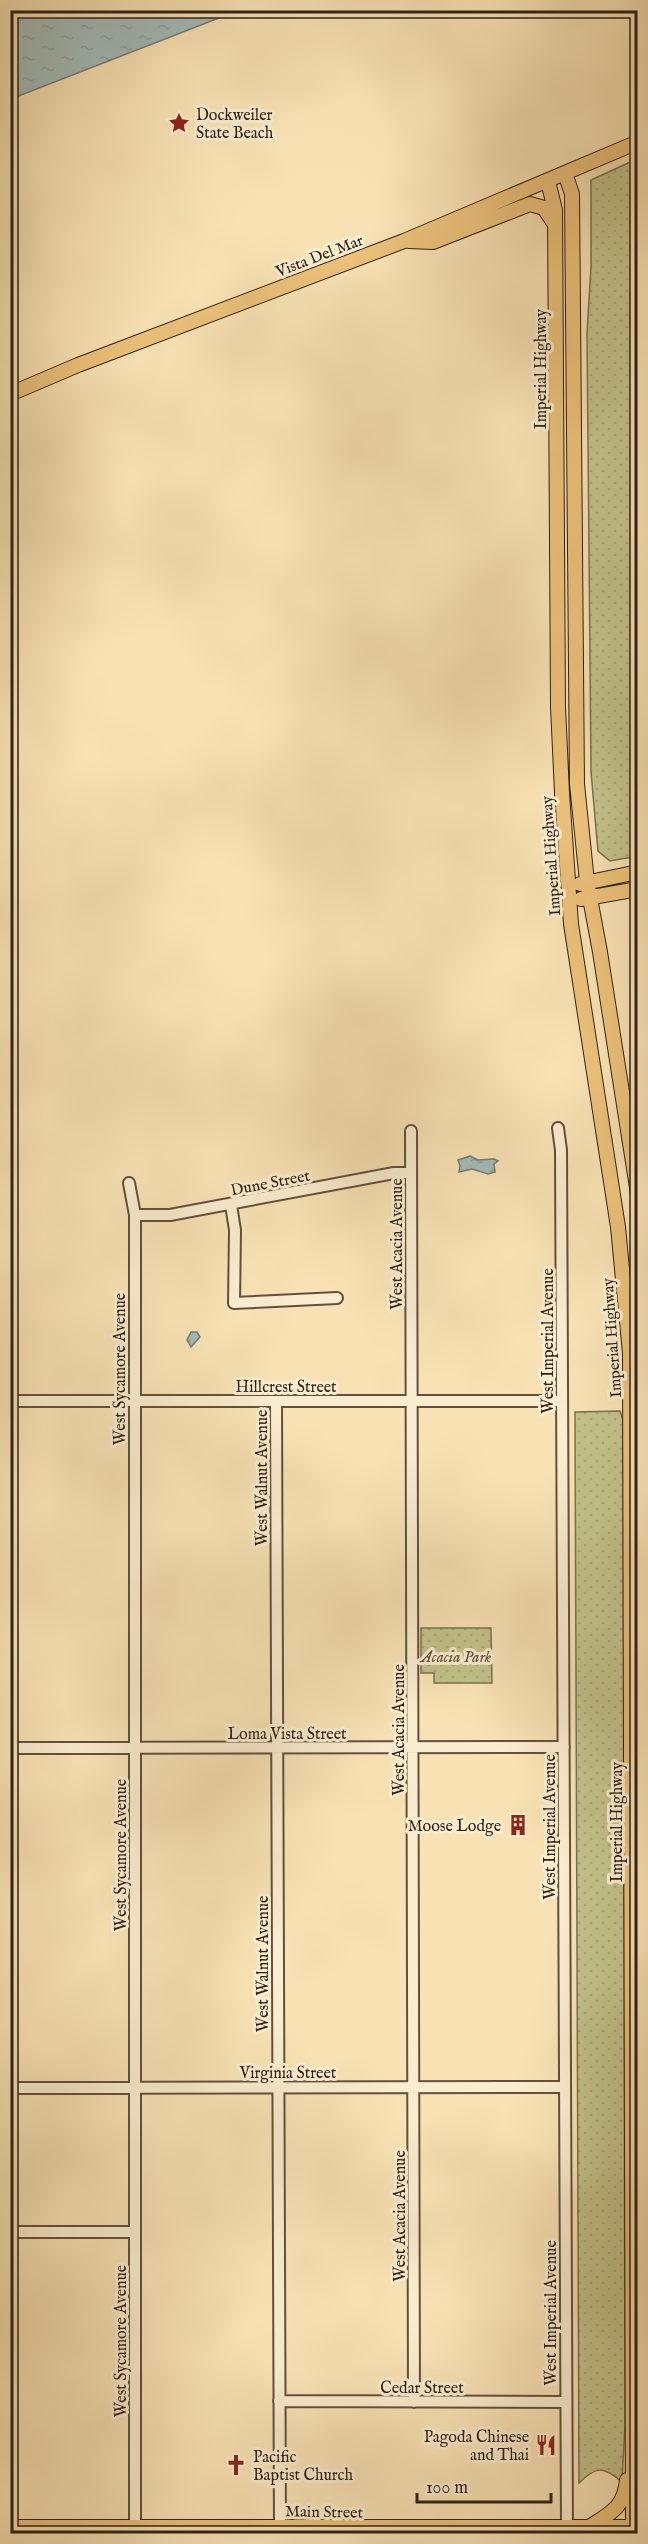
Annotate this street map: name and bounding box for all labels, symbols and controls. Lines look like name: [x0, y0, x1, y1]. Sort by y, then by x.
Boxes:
place label: Dockweiler State Beach: [196, 106, 274, 144]
place icon: Dockweiler State Beach: [167, 111, 191, 135]
street label: Vista Del Mar: [272, 231, 366, 283]
street label: Imperial Highway: [532, 309, 552, 429]
street label: Imperial Highway: [538, 795, 566, 917]
street label: Dune Street: [229, 1166, 312, 1201]
street label: West Acacia Avenue: [388, 1178, 408, 1310]
street label: West Imperial Avenue: [539, 1268, 559, 1414]
street label: Imperial Highway: [599, 1277, 627, 1399]
street label: West Sycamore Avenue: [111, 1293, 131, 1445]
street label: Hillcrest Street: [235, 1378, 337, 1398]
street label: West Walnut Avenue: [253, 1410, 273, 1546]
park label: Acacia Park: [419, 1648, 492, 1668]
street label: West Acacia Avenue: [390, 1664, 410, 1796]
street label: Loma Vista Street: [228, 1725, 347, 1745]
street label: West Imperial Avenue: [541, 1754, 561, 1900]
street label: Imperial Highway: [608, 1762, 628, 1882]
street label: West Sycamore Avenue: [112, 1779, 132, 1931]
building icon: Moose Lodge: [506, 1813, 530, 1837]
place label: Moose Lodge: [408, 1817, 501, 1837]
street label: West Walnut Avenue: [254, 1896, 274, 2032]
street label: Virginia Street: [239, 2064, 337, 2084]
street label: West Acacia Avenue: [391, 2150, 411, 2282]
street label: West Imperial Avenue: [542, 2240, 562, 2386]
street label: West Sycamore Avenue: [112, 2265, 132, 2417]
street label: Cedar Street: [380, 2379, 464, 2399]
place label: Pagoda Chinese and Thai: [424, 2428, 529, 2466]
restaurant icon: Pagoda Chinese and Thai: [534, 2433, 558, 2457]
place label: Pacific Baptist Church: [253, 2448, 353, 2486]
church icon: Pacific Baptist Church: [224, 2453, 248, 2477]
scale bar: [417, 2466, 550, 2504]
text: 100 m: [426, 2477, 468, 2500]
street label: Main Street: [285, 2502, 364, 2524]

